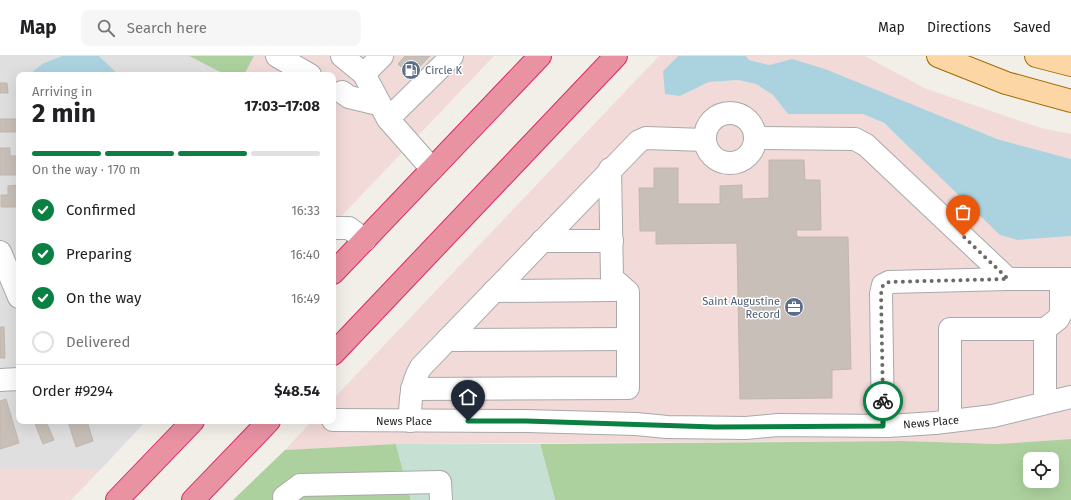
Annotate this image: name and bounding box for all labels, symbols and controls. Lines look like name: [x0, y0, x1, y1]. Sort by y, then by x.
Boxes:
search box: [81, 10, 361, 46]
text: Map: [20, 16, 57, 39]
icon: search: [95, 17, 117, 39]
text: Search here: [127, 19, 207, 37]
text: Map: [878, 19, 905, 36]
text: Directions: [927, 19, 991, 36]
text: Saved: [1013, 19, 1051, 36]
fuel station icon: Circle K: [400, 59, 422, 81]
place label: Circle K: [425, 64, 463, 77]
text: Arriving in: [32, 84, 92, 99]
text: 17:03–17:08: [244, 97, 320, 115]
text: 2 min: [32, 98, 96, 129]
text: On the way · 170 m: [32, 162, 140, 177]
pin: [946, 195, 980, 236]
icon: check: [32, 199, 54, 221]
text: Confirmed: [66, 201, 136, 219]
icon: bag: [952, 201, 974, 223]
text: 16:33: [291, 203, 320, 218]
icon: check: [32, 243, 54, 265]
text: Preparing: [66, 245, 131, 263]
text: 16:40: [290, 247, 320, 262]
icon: check: [32, 287, 54, 309]
text: On the way: [66, 289, 141, 307]
text: 16:49: [291, 291, 320, 306]
place label: Saint Augustine Record: [702, 295, 780, 321]
office icon: Saint Augustine Record: [783, 296, 805, 318]
text: Delivered: [66, 333, 130, 351]
pin: [451, 380, 485, 421]
courier: [863, 381, 903, 421]
text: Order #9294: [32, 382, 113, 400]
text: $48.54: [274, 382, 320, 400]
icon: home: [457, 386, 479, 408]
icon: bike: [872, 390, 894, 412]
street label: News Place: [903, 414, 959, 431]
street label: News Place: [376, 415, 432, 428]
map controls: [1023, 452, 1059, 488]
button: locate: [1023, 452, 1059, 488]

